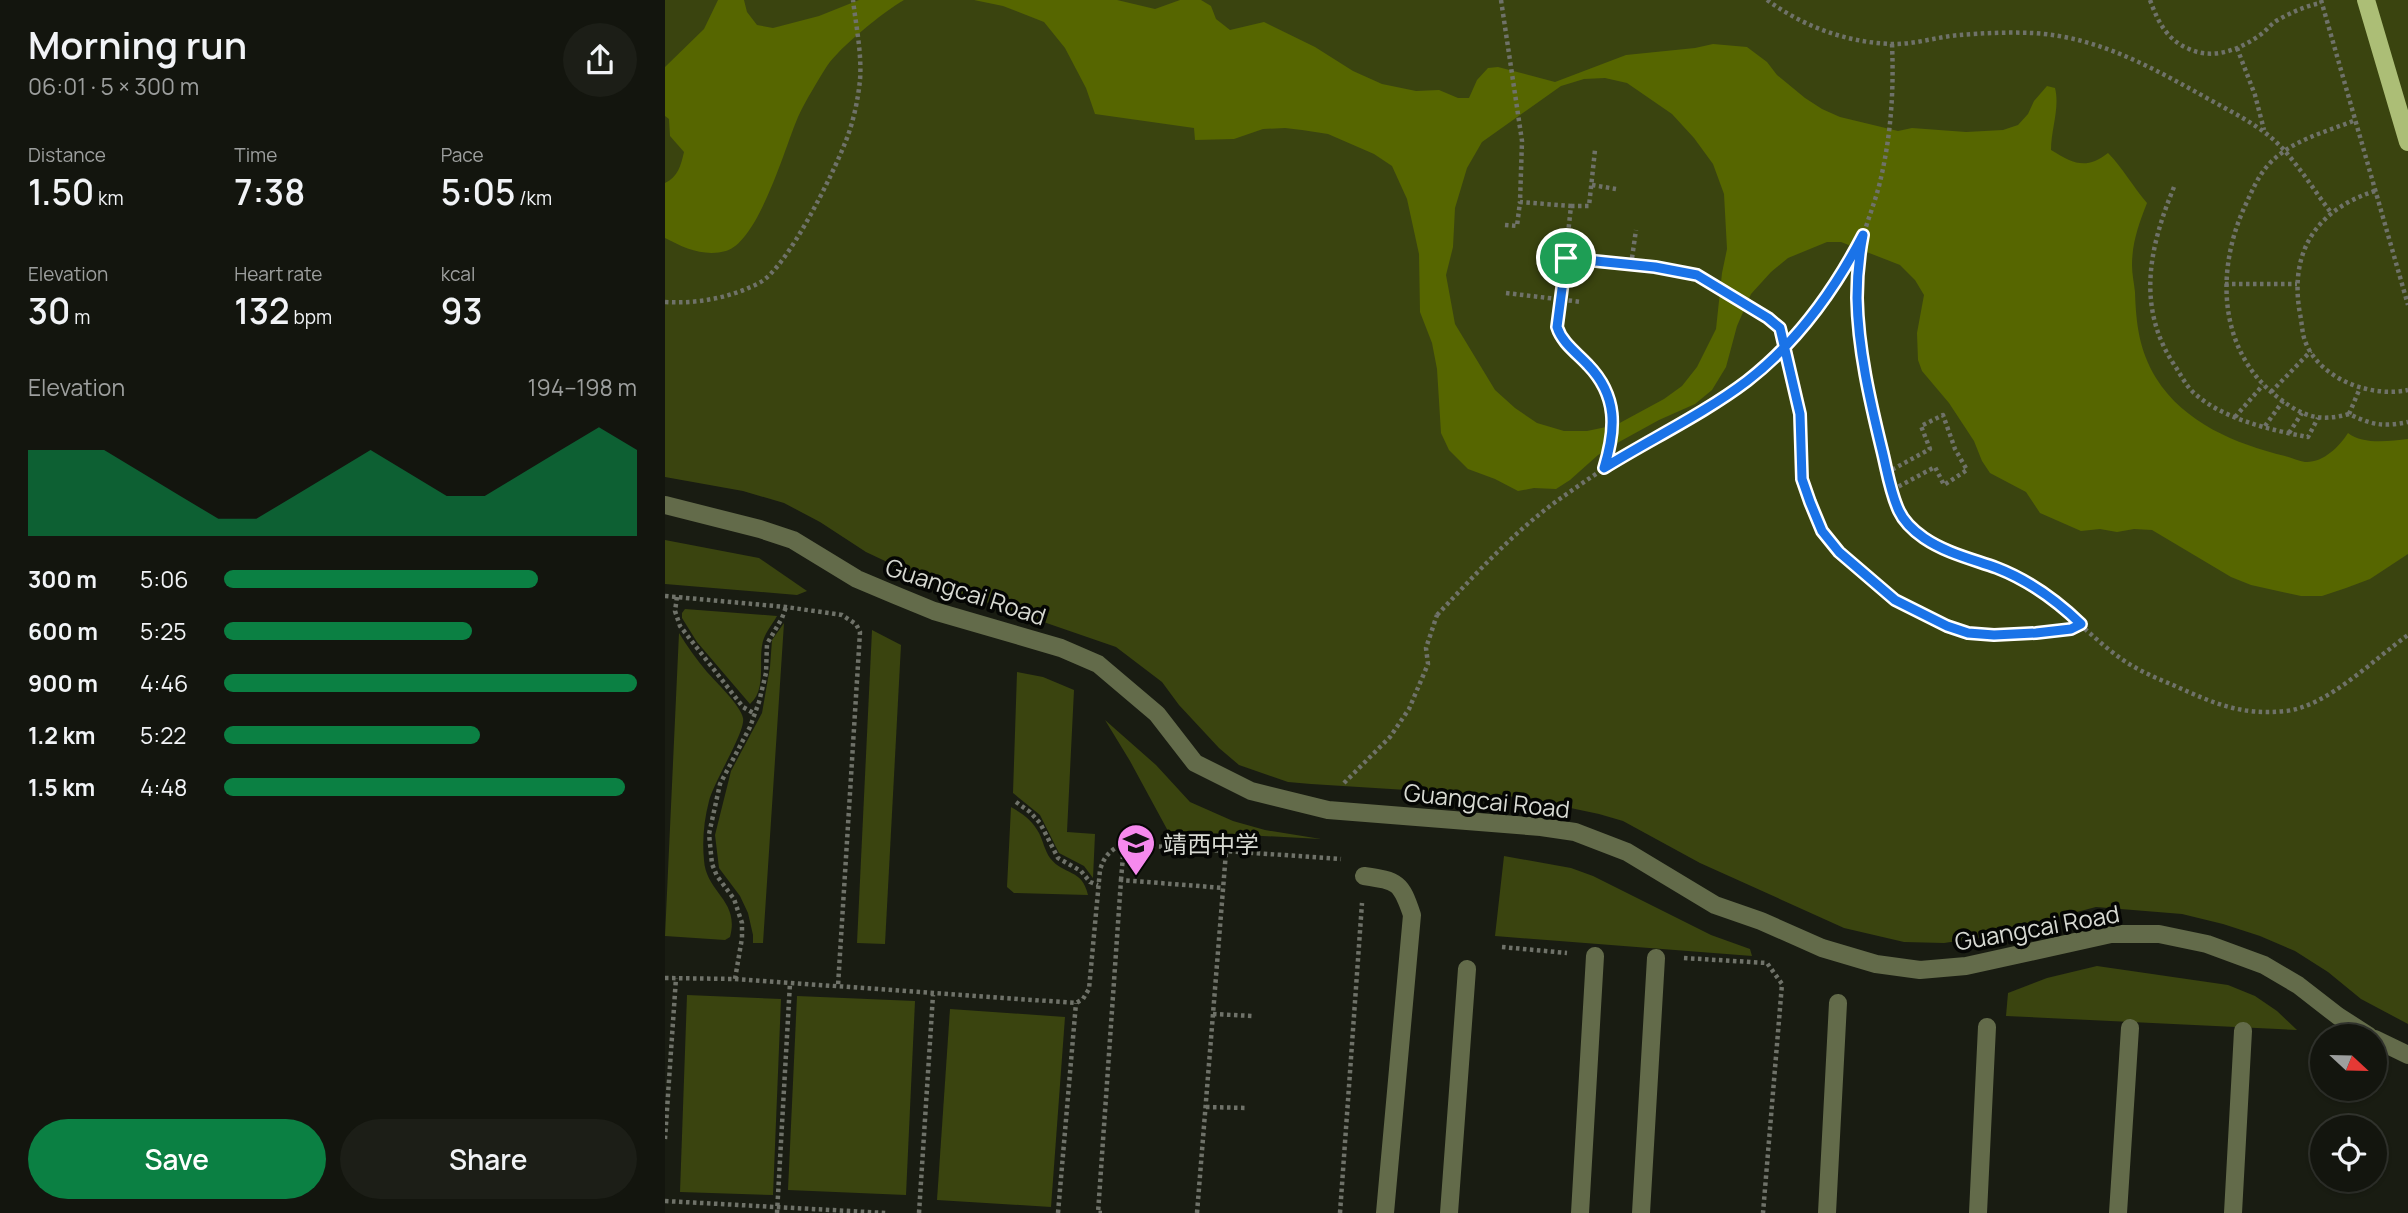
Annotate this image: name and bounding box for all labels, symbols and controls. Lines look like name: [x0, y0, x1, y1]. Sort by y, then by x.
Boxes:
text: Morning run: [28, 18, 247, 70]
button: share: [563, 23, 637, 97]
text: 06:01 · 5 × 300 m: [28, 70, 199, 102]
text: Distance: [28, 142, 106, 168]
text: Time: [234, 142, 277, 168]
text: Pace: [441, 142, 484, 168]
text: 1.50: [28, 168, 94, 216]
text: 7:38: [234, 168, 305, 216]
text: 5:05: [441, 168, 515, 216]
text: km: [94, 185, 124, 211]
text: /km: [515, 185, 552, 211]
pin: [1536, 228, 1596, 288]
icon: arrive: [1547, 239, 1585, 277]
text: Elevation: [28, 261, 108, 287]
text: Heart rate: [234, 261, 322, 287]
text: kcal: [441, 261, 475, 287]
text: 30: [28, 287, 71, 335]
text: 132: [234, 287, 290, 335]
text: 93: [441, 287, 482, 335]
text: m: [71, 304, 90, 330]
text: bpm: [290, 304, 332, 330]
text: Elevation: [28, 371, 125, 403]
text: 194–198 m: [528, 371, 637, 403]
street label: Guangcai Road: [882, 550, 1050, 632]
text: 300 m: [28, 563, 97, 595]
text: 5:06: [140, 563, 188, 595]
text: 600 m: [28, 615, 98, 647]
text: 5:25: [140, 615, 187, 647]
text: 900 m: [28, 667, 98, 699]
text: 4:46: [140, 667, 188, 699]
text: 1.2 km: [28, 719, 95, 751]
text: 5:22: [140, 719, 186, 751]
text: 1.5 km: [28, 771, 95, 803]
text: 4:48: [140, 771, 187, 803]
street label: Guangcai Road: [1402, 775, 1572, 825]
school or university icon: 靖西中学: [1115, 822, 1157, 877]
place label: 靖西中学: [1163, 827, 1259, 860]
street label: Guangcai Road: [1952, 896, 2122, 958]
north arrow: [2310, 1024, 2387, 1101]
map controls: [2310, 1024, 2387, 1192]
button: locate: [2310, 1115, 2387, 1192]
button: Save: [28, 1119, 326, 1199]
button: Share: [340, 1119, 637, 1199]

